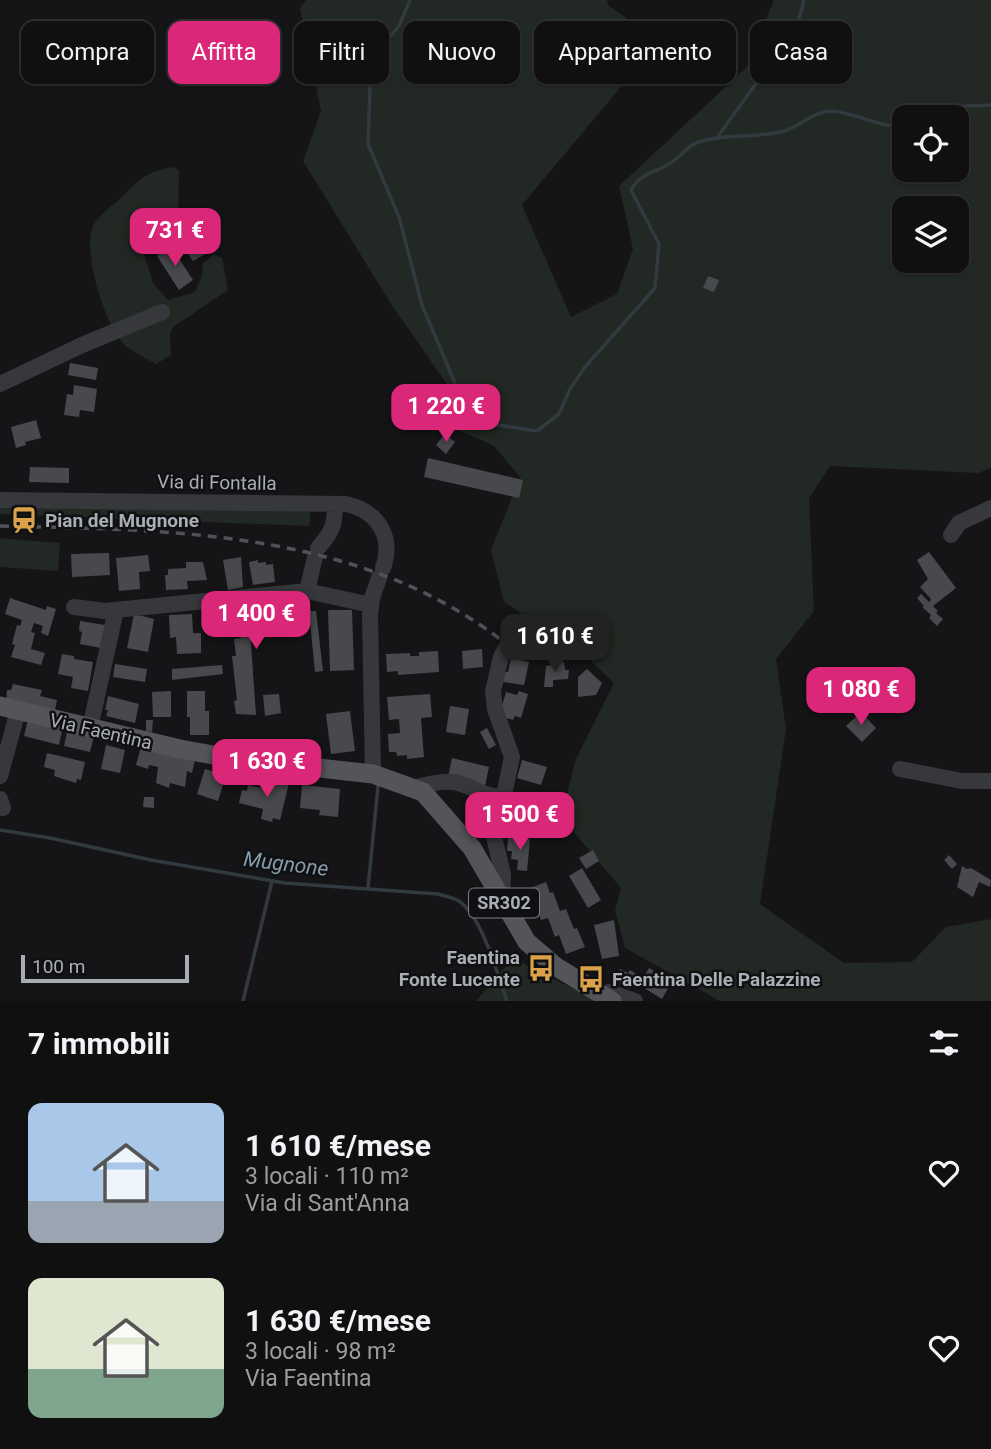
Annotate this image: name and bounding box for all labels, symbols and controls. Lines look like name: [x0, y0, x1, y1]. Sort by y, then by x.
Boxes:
chip: Compra: [21, 21, 154, 84]
chip: Affitta: [168, 21, 280, 84]
chip: Filtri: [294, 21, 389, 84]
chip: Nuovo: [403, 21, 520, 84]
chip: Appartamento: [534, 21, 736, 84]
chip: Casa: [750, 21, 852, 84]
map controls: [892, 105, 969, 273]
button: locate: [892, 105, 969, 182]
button: layers: [892, 196, 969, 273]
pin: 731 €: [126, 208, 224, 268]
text: 731 €: [146, 217, 204, 244]
pin: 1 220 €: [381, 384, 511, 444]
text: 1 220 €: [407, 393, 485, 420]
street label: Via di Fontalla: [157, 470, 277, 495]
station icon: Pian del Mugnone: [9, 505, 39, 535]
place label: Pian del Mugnone: [45, 509, 199, 532]
pin: 1 400 €: [191, 592, 321, 651]
text: 1 400 €: [217, 600, 295, 627]
pin: 1 610 €: [490, 614, 620, 674]
text: 1 610 €: [516, 623, 594, 650]
pin: 1 080 €: [796, 668, 926, 727]
text: 1 080 €: [822, 676, 900, 703]
street label: Via Faentina: [47, 709, 154, 754]
pin: 1 630 €: [202, 740, 332, 799]
text: 1 630 €: [228, 748, 306, 775]
pin: 1 500 €: [455, 792, 585, 852]
text: 1 500 €: [481, 801, 559, 828]
water label: Mugnone: [242, 847, 330, 881]
road number: SR302: [469, 888, 539, 918]
place label: Faentina Fonte Lucente: [399, 946, 520, 991]
scale bar: [21, 952, 189, 984]
bus stop icon: Faentina Fonte Lucente: [526, 953, 556, 983]
text: 100 m: [32, 955, 85, 978]
bus stop icon: Faentina Delle Palazzine: [576, 964, 606, 994]
place label: Faentina Delle Palazzine: [612, 968, 821, 991]
icon: filters: [925, 1024, 963, 1062]
text: 7 immobili: [28, 1026, 170, 1061]
text: 1 610 €/mese: [245, 1128, 431, 1163]
icon: home: [84, 1131, 168, 1215]
icon: heart: [925, 1154, 963, 1192]
text: 3 locali · 110 m²: [245, 1163, 409, 1190]
text: Via di Sant'Anna: [245, 1190, 410, 1217]
text: 1 630 €/mese: [245, 1303, 431, 1338]
icon: home: [84, 1306, 168, 1390]
icon: heart: [925, 1329, 963, 1367]
text: 3 locali · 98 m²: [245, 1338, 396, 1365]
text: Via Faentina: [245, 1365, 372, 1392]

